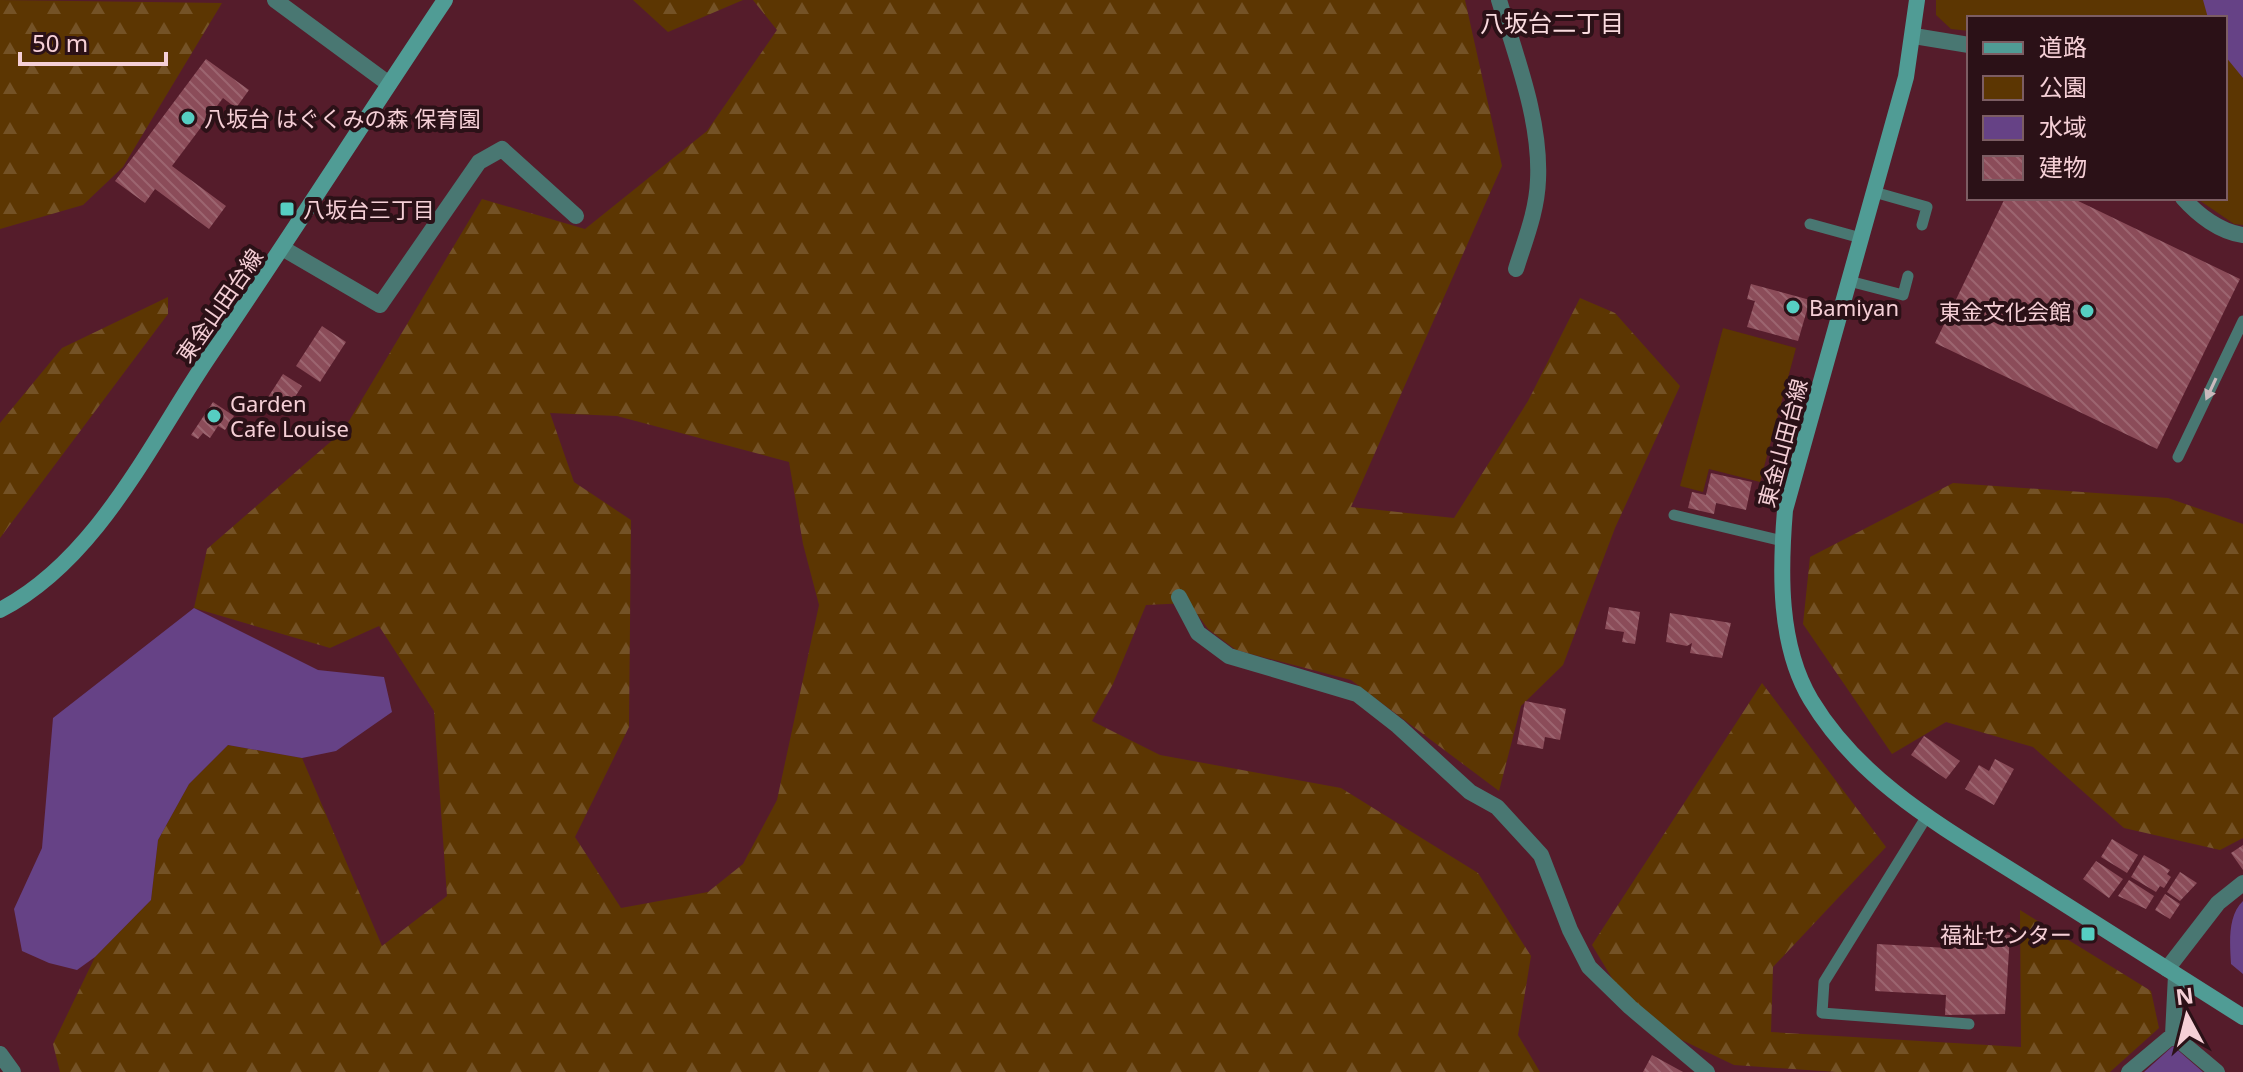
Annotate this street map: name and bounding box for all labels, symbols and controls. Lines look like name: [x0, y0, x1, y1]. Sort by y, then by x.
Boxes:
district label: 八坂台二丁目: [1480, 6, 1624, 39]
scale bar: [20, 16, 166, 66]
legend: [1967, 16, 2227, 200]
text: 50 m: [32, 26, 88, 59]
text: 道路: [2039, 30, 2087, 63]
text: 公園: [2039, 70, 2087, 103]
place label: 八坂台 はぐくみの森 保育園: [204, 103, 480, 133]
marker: 八坂台 はぐくみの森 保育園: [179, 109, 197, 127]
text: 水域: [2039, 110, 2087, 143]
text: 建物: [2039, 150, 2087, 183]
place label: 八坂台三丁目: [303, 194, 435, 224]
marker: 八坂台三丁目: [278, 200, 296, 218]
street label: 東金山田台線: [169, 242, 269, 368]
place label: Bamiyan: [1809, 292, 1899, 322]
place label: 東金文化会館: [1939, 296, 2071, 326]
marker: Bamiyan: [1784, 298, 1802, 316]
marker: 東金文化会館: [2078, 302, 2096, 320]
street label: 東金山田台線: [1750, 375, 1814, 511]
one-way arrow: [2204, 377, 2218, 401]
place label: Garden Cafe Louise: [230, 388, 349, 443]
marker: Garden Cafe Louise: [205, 407, 223, 425]
place label: 福祉センター: [1940, 919, 2072, 949]
marker: 福祉センター: [2079, 925, 2097, 943]
north arrow: [2147, 976, 2227, 1056]
text: N: [2174, 979, 2195, 1011]

